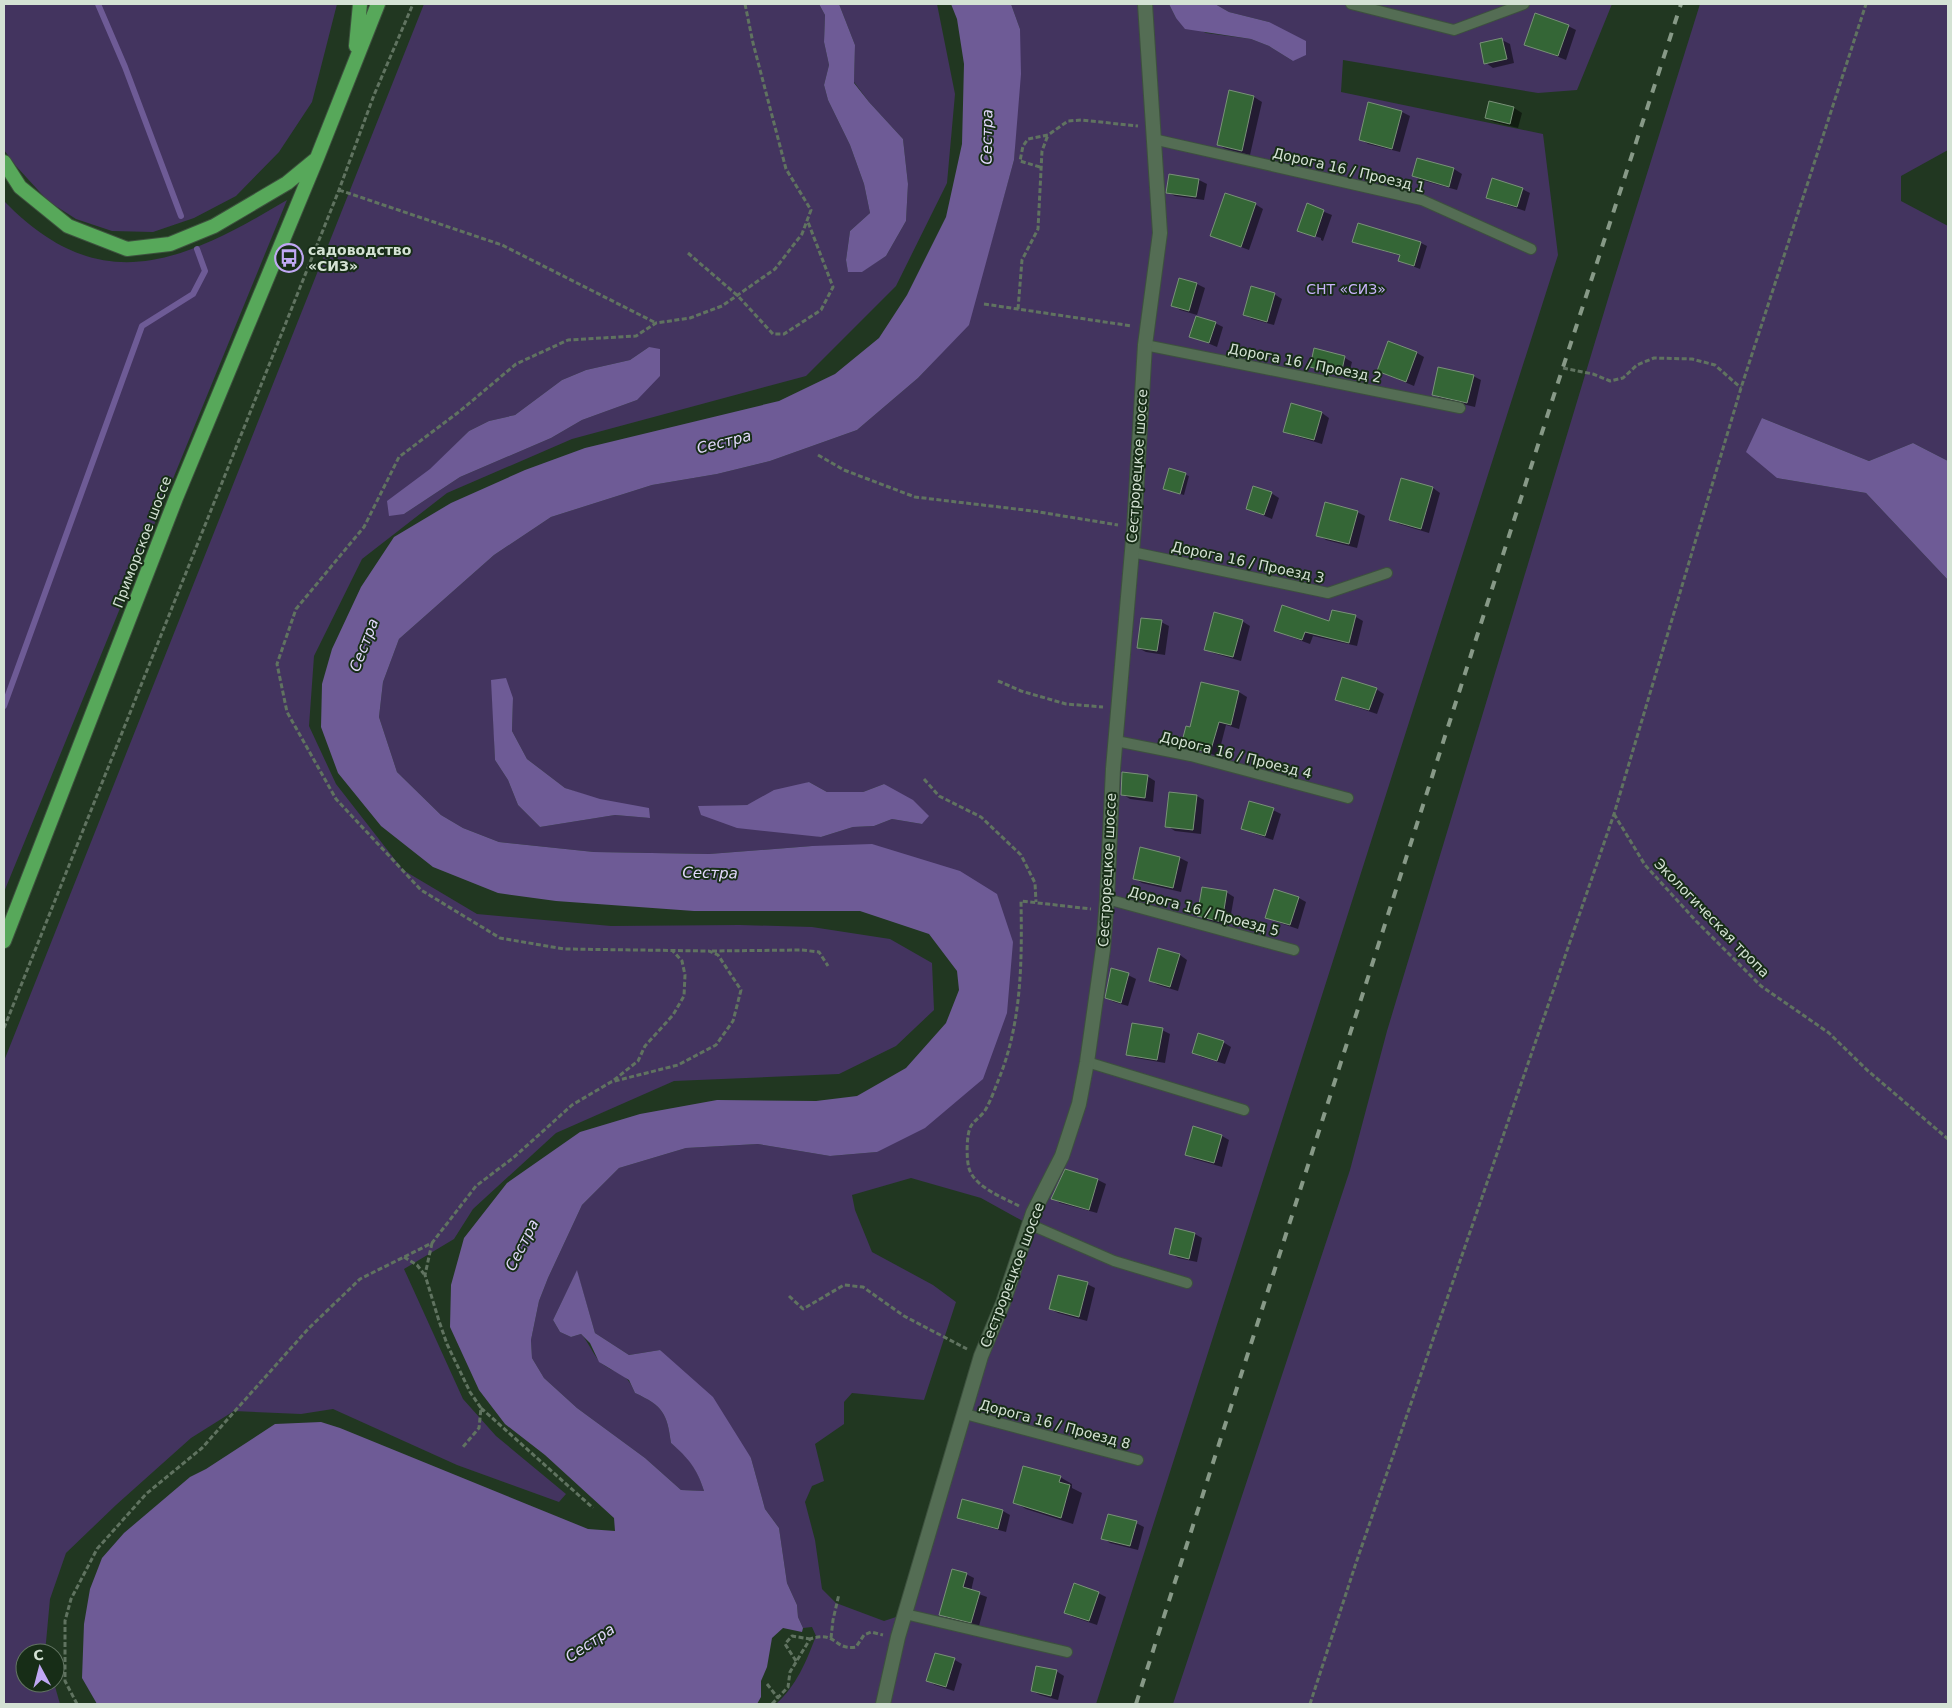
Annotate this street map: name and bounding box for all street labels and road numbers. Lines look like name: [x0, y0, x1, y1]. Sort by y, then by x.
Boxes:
street label: Дорога 16 / Проезд 1: [1271, 145, 1427, 195]
street label: Дорога 16 / Проезд 2: [1227, 340, 1383, 386]
street label: Сестрорецкое шоссе: [1124, 389, 1150, 543]
street label: Приморское шоссе: [109, 474, 175, 610]
street label: Дорога 16 / Проезд 3: [1170, 538, 1326, 586]
street label: Дорога 16 / Проезд 4: [1158, 728, 1314, 782]
street label: Сестрорецкое шоссе: [1095, 793, 1119, 947]
street label: Экологическая тропа: [1651, 855, 1773, 981]
street label: Дорога 16 / Проезд 5: [1127, 883, 1281, 939]
street label: Сестрорецкое шоссе: [977, 1200, 1047, 1350]
street label: Дорога 16 / Проезд 8: [978, 1396, 1132, 1452]

